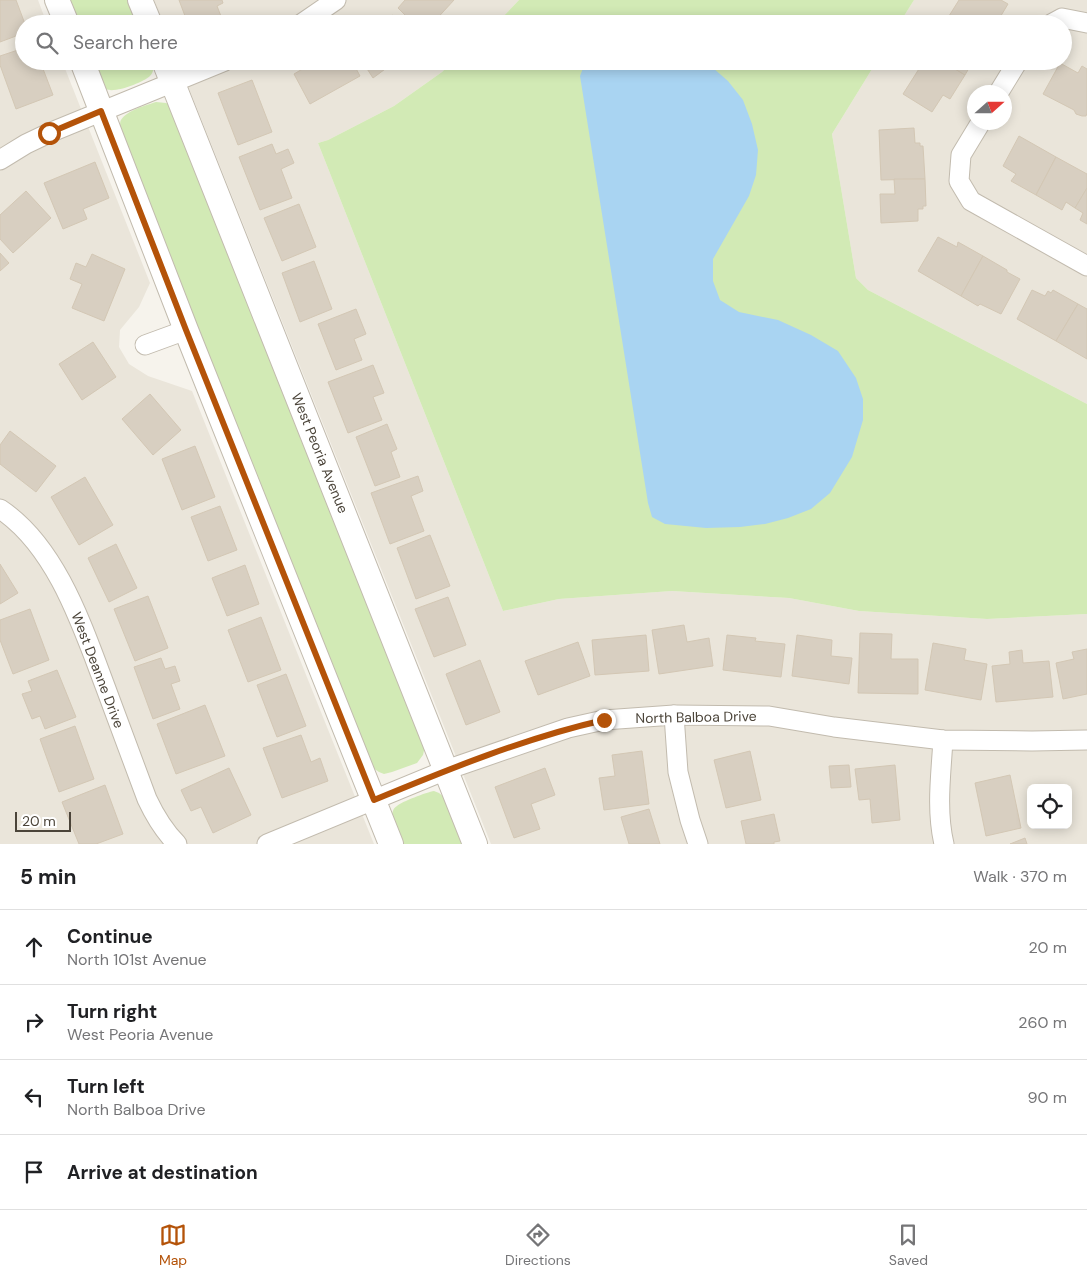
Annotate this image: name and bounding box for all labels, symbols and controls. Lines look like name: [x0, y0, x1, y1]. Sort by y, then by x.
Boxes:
search box: [15, 15, 1072, 70]
icon: search: [33, 29, 61, 57]
text: Search here: [73, 30, 178, 55]
north arrow: [967, 85, 1012, 130]
route start: [38, 122, 61, 145]
street label: West Peoria Avenue: [288, 390, 352, 516]
street label: West Deanne Drive: [68, 609, 128, 731]
street label: North Balboa Drive: [635, 707, 757, 727]
route end: [593, 709, 616, 732]
map controls: [1027, 784, 1072, 829]
button: locate: [1027, 784, 1072, 829]
scale bar: [15, 809, 71, 832]
text: 20 m: [22, 812, 56, 830]
text: 5 min: [20, 863, 76, 891]
text: Walk · 370 m: [973, 866, 1067, 887]
text: Continue: [67, 924, 153, 949]
icon: ahead: [20, 933, 48, 961]
text: 20 m: [1028, 937, 1067, 958]
text: North 101st Avenue: [67, 949, 207, 970]
text: Turn right: [67, 999, 157, 1024]
icon: right: [20, 1008, 48, 1036]
text: 260 m: [1018, 1012, 1067, 1033]
text: West Peoria Avenue: [67, 1024, 213, 1045]
text: Turn left: [67, 1074, 145, 1099]
icon: left: [20, 1083, 48, 1111]
text: 90 m: [1027, 1087, 1067, 1108]
text: North Balboa Drive: [67, 1099, 205, 1120]
icon: arrive: [20, 1158, 48, 1186]
text: Arrive at destination: [67, 1160, 258, 1185]
tab: Map: [159, 1221, 187, 1269]
tab: Directions: [505, 1221, 571, 1269]
tab: Saved: [889, 1221, 928, 1269]

